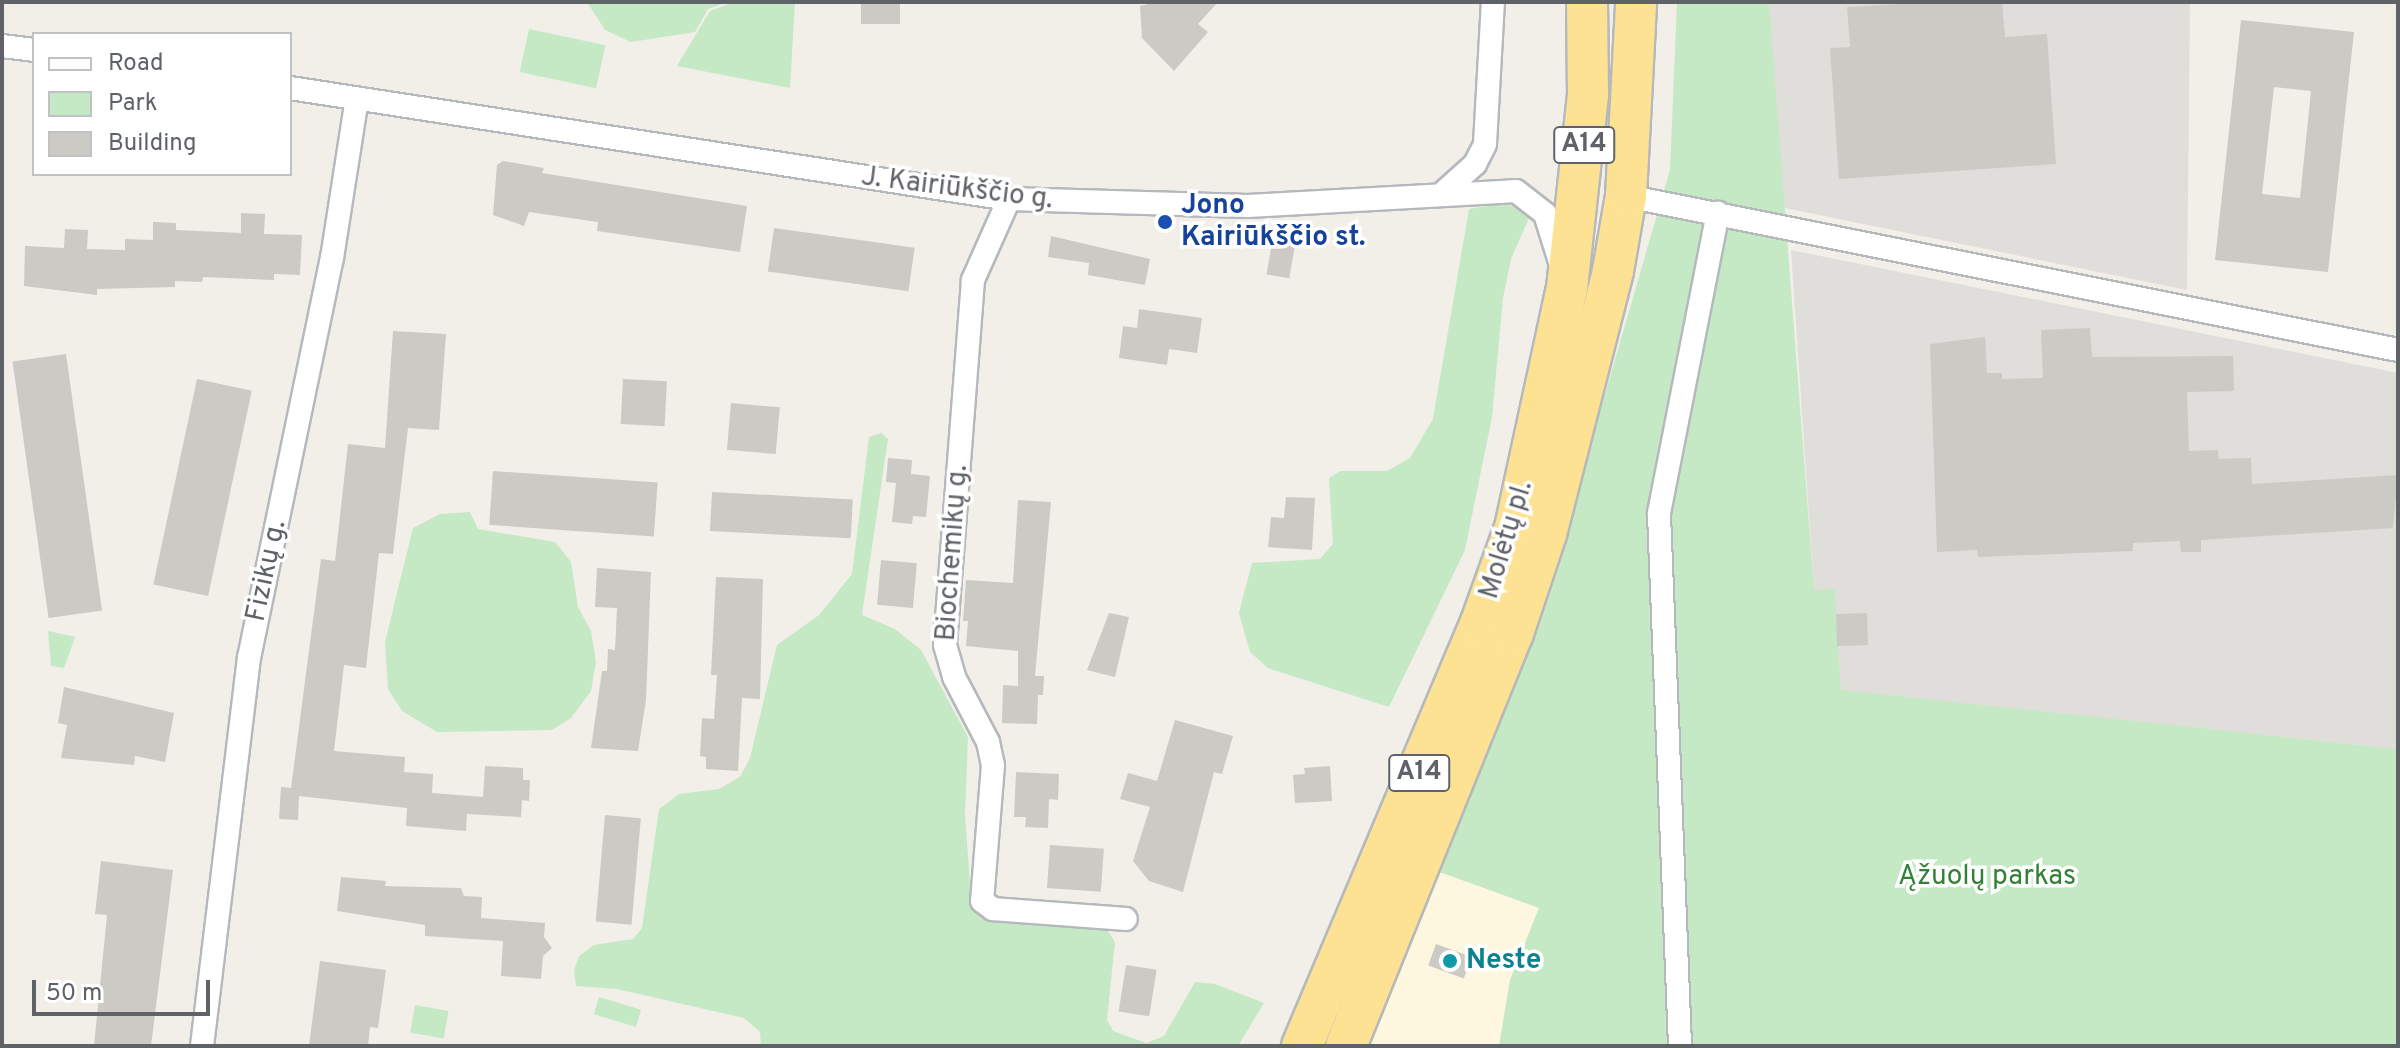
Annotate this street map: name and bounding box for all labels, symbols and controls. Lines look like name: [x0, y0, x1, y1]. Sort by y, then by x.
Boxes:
legend: [32, 32, 292, 176]
text: Road: [108, 49, 164, 79]
text: Park: [108, 89, 158, 119]
road number: A14: [1552, 123, 1616, 167]
text: Building: [108, 129, 197, 159]
street label: J. Kairiūkščio g.: [859, 161, 1055, 217]
place label: Jono Kairiūkščio st.: [1181, 189, 1366, 255]
marker: Jono Kairiūkščio st.: [1156, 213, 1174, 231]
street label: Biochemikų g.: [930, 464, 976, 642]
street label: Molėtų pl.: [1473, 477, 1541, 603]
street label: Fizikų g.: [240, 517, 294, 625]
road number: A14: [1387, 751, 1451, 795]
park label: Ąžuolų parkas: [1898, 860, 2076, 894]
place label: Neste: [1466, 944, 1541, 978]
marker: Neste: [1441, 952, 1459, 970]
scale bar: [36, 964, 214, 1014]
text: 50 m: [46, 979, 102, 1009]

